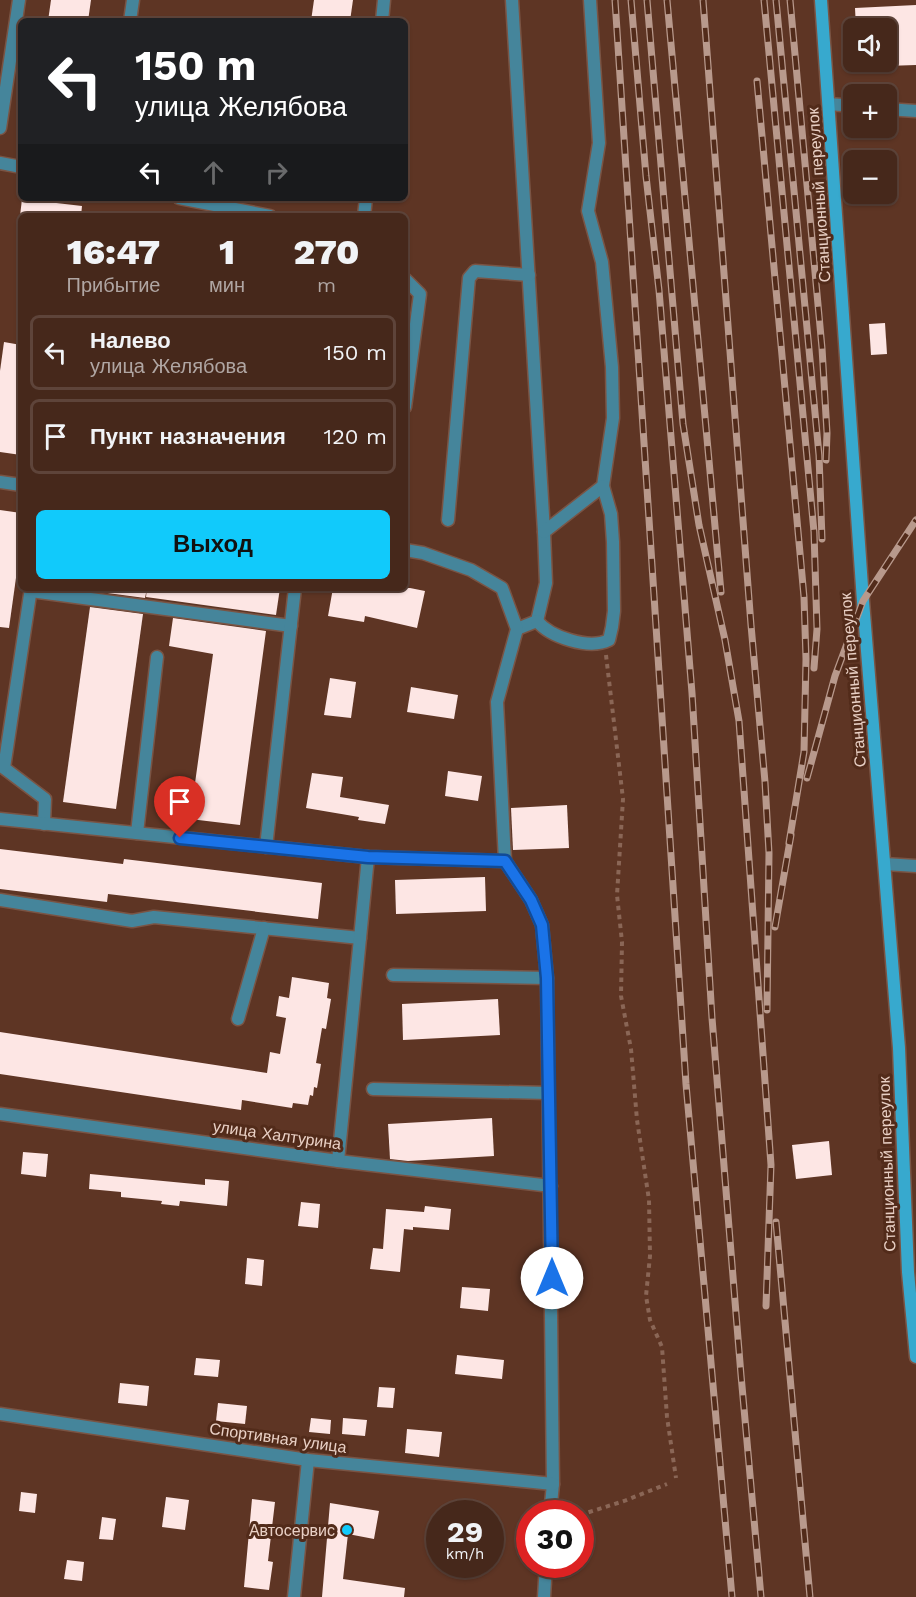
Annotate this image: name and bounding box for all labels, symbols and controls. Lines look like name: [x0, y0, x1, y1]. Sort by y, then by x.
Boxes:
map controls: [843, 18, 897, 204]
button: sound: [843, 18, 897, 72]
text: 150 m: [135, 41, 256, 90]
icon: left: [36, 42, 114, 120]
button: +: [843, 84, 897, 138]
text: улица Желябова: [135, 91, 347, 123]
street label: Станционный переулок: [803, 106, 835, 283]
button: −: [843, 150, 897, 204]
icon: left: [134, 156, 167, 189]
icon: ahead: [197, 156, 230, 189]
icon: right: [260, 156, 293, 189]
text: 16:47: [67, 231, 160, 273]
text: 1: [219, 231, 235, 273]
text: 270: [294, 231, 359, 273]
text: Прибытие: [67, 273, 161, 297]
text: мин: [209, 273, 245, 297]
text: m: [317, 273, 336, 297]
text: Налево: [90, 328, 171, 353]
icon: left: [39, 336, 72, 369]
text: 150 m: [323, 340, 387, 365]
text: улица Желябова: [90, 354, 247, 378]
icon: arrive: [39, 420, 72, 453]
text: Пункт назначения: [90, 424, 286, 449]
text: 120 m: [323, 424, 387, 449]
button: Выход: [36, 510, 390, 579]
street label: Станционный переулок: [836, 591, 870, 768]
pin: [154, 776, 205, 838]
icon: arrive: [163, 785, 196, 818]
street label: Станционный переулок: [874, 1075, 900, 1252]
street label: улица Халтурина: [212, 1117, 342, 1153]
position arrow: [520, 1246, 584, 1310]
street label: Спортивная улица: [208, 1419, 348, 1457]
speed limit sign: 30: [516, 1500, 594, 1578]
text: 29: [447, 1514, 483, 1549]
place label: Автосервис: [249, 1521, 335, 1540]
marker: Автосервис: [340, 1523, 354, 1537]
text: km/h: [446, 1545, 484, 1563]

